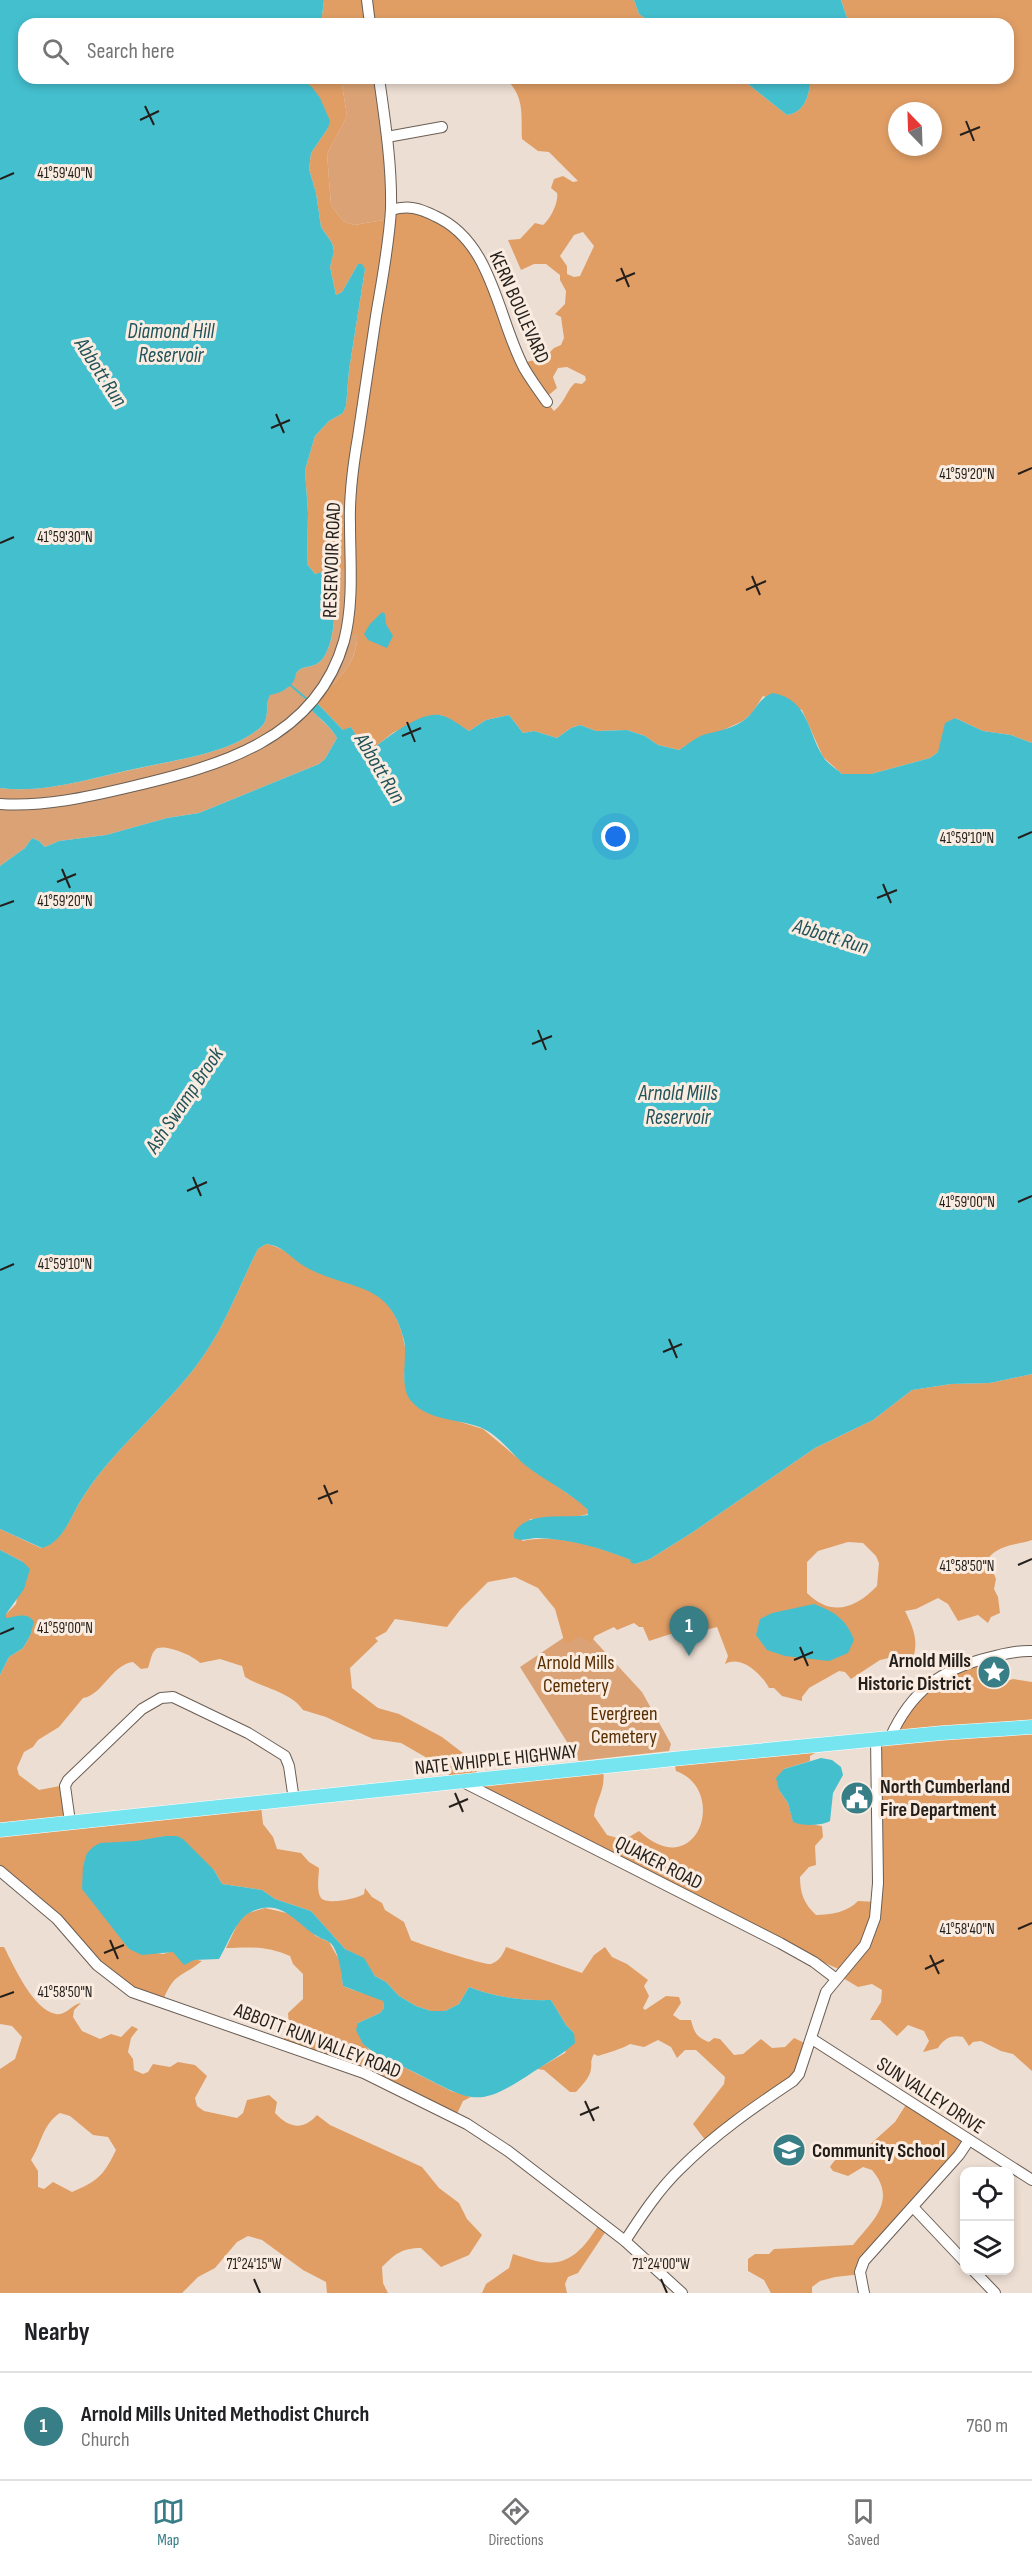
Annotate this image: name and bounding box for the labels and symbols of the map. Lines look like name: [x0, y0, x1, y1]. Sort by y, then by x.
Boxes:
north arrow: [888, 102, 942, 156]
text: 41°59'40"N: [37, 164, 93, 183]
street label: KERN BOULEVARD: [484, 248, 554, 367]
water label: Diamond Hill Reservoir: [128, 319, 216, 368]
water label: Abbott Run: [68, 332, 132, 412]
text: 41°59'20"N: [939, 465, 995, 484]
street label: RESERVOIR ROAD: [318, 502, 346, 618]
text: 41°59'30"N: [37, 528, 93, 547]
water label: Abbott Run: [348, 728, 410, 808]
your location: [601, 822, 630, 851]
text: 41°59'10"N: [940, 829, 994, 848]
text: 41°59'20"N: [37, 892, 93, 911]
water label: Abbott Run: [789, 913, 872, 960]
water label: Ash Swamp Brook: [139, 1042, 229, 1159]
water label: Arnold Mills Reservoir: [637, 1081, 718, 1130]
text: 41°59'00"N: [939, 1193, 995, 1212]
text: 41°59'10"N: [38, 1255, 92, 1274]
text: 41°58'50"N: [940, 1557, 994, 1576]
pin: 1: [670, 1606, 708, 1656]
text: 41°59'00"N: [37, 1619, 93, 1638]
place label: Arnold Mills Historic District: [858, 1649, 971, 1696]
park label: Arnold Mills Cemetery: [537, 1651, 615, 1698]
place icon: Arnold Mills Historic District: [976, 1654, 1012, 1690]
park label: Evergreen Cemetery: [590, 1702, 658, 1749]
street label: NATE WHIPPLE HIGHWAY: [414, 1739, 579, 1780]
place label: North Cumberland Fire Department: [880, 1775, 1010, 1822]
public building icon: North Cumberland Fire Department: [839, 1780, 875, 1816]
street label: QUAKER ROAD: [611, 1831, 706, 1895]
text: 41°58'40"N: [939, 1920, 995, 1939]
text: 41°58'50"N: [38, 1983, 92, 2002]
street label: ABBOTT RUN VALLEY ROAD: [230, 1998, 404, 2084]
street label: SUN VALLEY DRIVE: [872, 2052, 989, 2140]
school or university icon: Community School: [771, 2132, 807, 2168]
place label: Community School: [812, 2139, 945, 2163]
text: 71°24'15"W: [226, 2255, 282, 2274]
text: 71°24'00"W: [632, 2255, 690, 2274]

